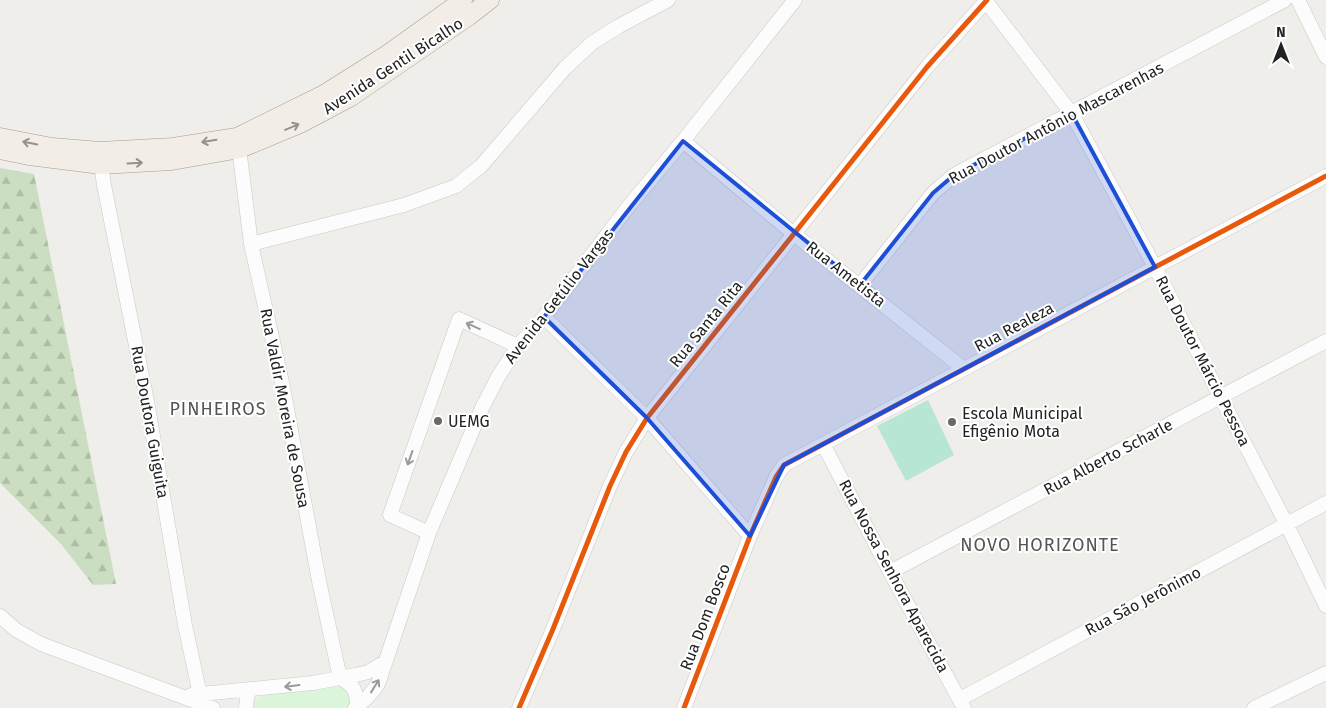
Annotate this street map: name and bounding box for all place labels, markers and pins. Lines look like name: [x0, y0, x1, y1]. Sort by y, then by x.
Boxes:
place label: Escola Municipal Efigênio Mota: [962, 404, 1083, 441]
place label: UEMG: [448, 412, 490, 431]
marker: UEMG: [432, 415, 444, 427]
marker: Escola Municipal Efigênio Mota: [946, 416, 958, 428]

